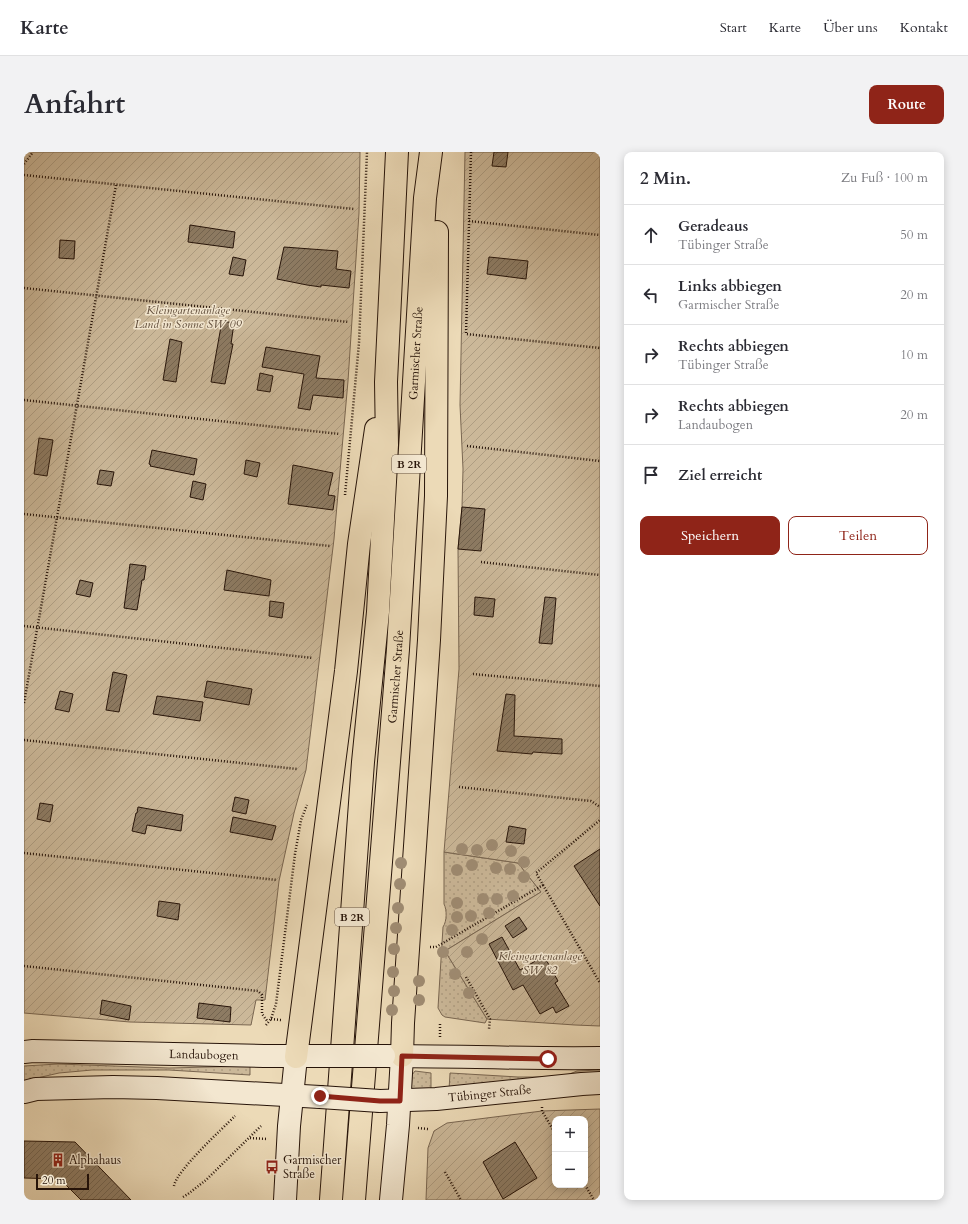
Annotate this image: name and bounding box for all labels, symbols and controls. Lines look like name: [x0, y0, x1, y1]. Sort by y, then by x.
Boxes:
text: Karte: [20, 15, 69, 41]
text: Start: [720, 18, 747, 37]
text: Karte: [769, 18, 801, 37]
text: Über uns: [823, 18, 878, 37]
text: Kontakt: [900, 18, 948, 37]
text: Anfahrt: [24, 85, 125, 123]
button: Route: [869, 85, 944, 124]
text: 2 Min.: [640, 167, 691, 190]
text: Zu Fuß · 100 m: [841, 169, 928, 187]
text: Geradeaus: [678, 216, 748, 236]
icon: ahead: [640, 224, 662, 246]
text: 50 m: [900, 226, 928, 244]
text: Tübinger Straße: [678, 236, 769, 254]
text: Links abbiegen: [678, 276, 782, 296]
icon: left: [640, 284, 662, 306]
text: 20 m: [900, 286, 928, 304]
text: Garmischer Straße: [678, 296, 779, 314]
park label: Kleingartenanlage Land in Sonne SW 09: [134, 302, 242, 332]
street label: Garmischer Straße: [405, 306, 426, 401]
text: Rechts abbiegen: [678, 336, 789, 356]
icon: right: [640, 344, 662, 366]
text: 10 m: [900, 346, 928, 364]
text: Tübinger Straße: [678, 356, 769, 374]
text: Rechts abbiegen: [678, 396, 789, 416]
icon: right: [640, 404, 662, 426]
text: 20 m: [900, 406, 928, 424]
text: Landaubogen: [678, 416, 753, 434]
road number: B 2R: [392, 455, 426, 473]
icon: arrive: [640, 464, 662, 486]
text: Ziel erreicht: [678, 465, 762, 485]
button: Speichern: [640, 516, 780, 555]
button: Teilen: [788, 516, 928, 555]
street label: Garmischer Straße: [384, 629, 407, 724]
road number: B 2R: [335, 908, 369, 926]
park label: Kleingartenanlage SW 82: [498, 948, 582, 978]
street label: Landaubogen: [169, 1046, 239, 1063]
route start: [539, 1050, 557, 1068]
street label: Tübinger Straße: [447, 1081, 532, 1106]
route end: [311, 1087, 329, 1105]
map controls: [552, 1116, 588, 1188]
button: +: [552, 1116, 588, 1152]
building icon: Alphahaus: [50, 1152, 66, 1168]
place label: Alphahaus: [69, 1152, 121, 1168]
place label: Garmischer Straße: [283, 1152, 342, 1182]
button: −: [552, 1152, 588, 1188]
bus stop icon: Garmischer Straße: [264, 1159, 280, 1175]
scale bar: [36, 1172, 89, 1191]
text: 20 m: [42, 1173, 66, 1188]

